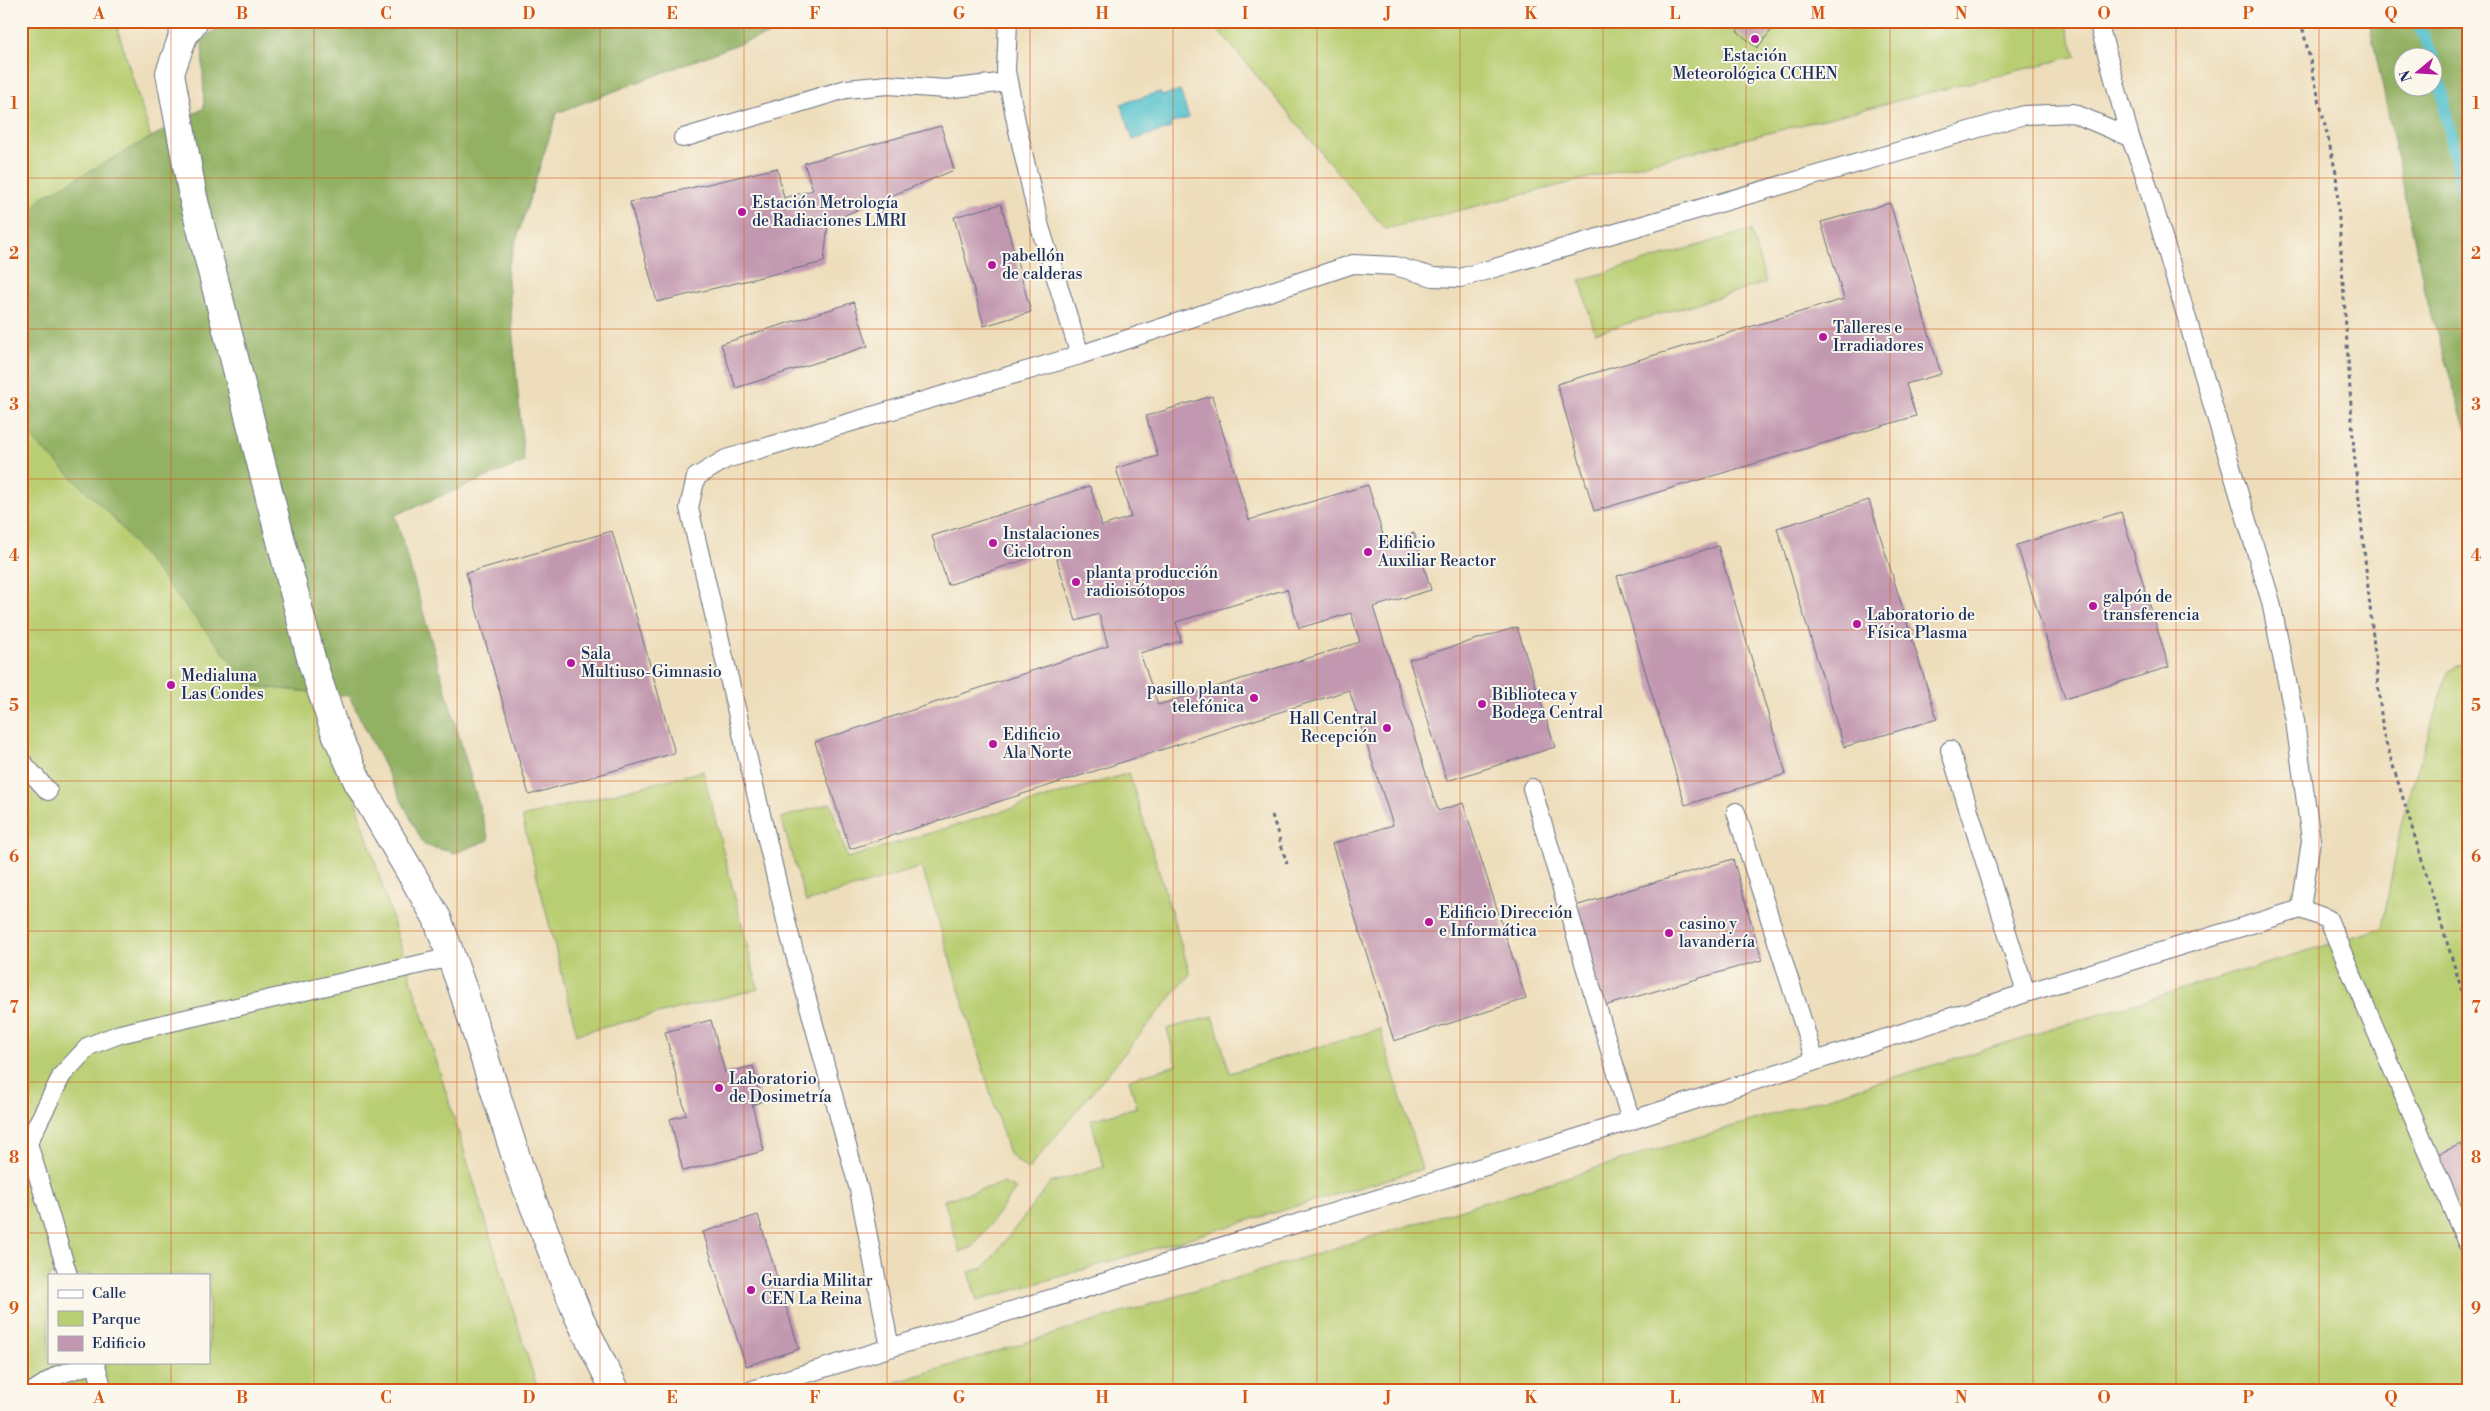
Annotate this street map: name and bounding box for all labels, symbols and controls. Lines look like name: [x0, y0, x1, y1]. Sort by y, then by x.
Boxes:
text: A: [92, 4, 105, 24]
text: B: [236, 4, 248, 24]
text: C: [380, 4, 392, 24]
text: D: [523, 4, 536, 24]
text: E: [666, 4, 678, 24]
text: F: [809, 4, 821, 24]
text: G: [953, 4, 966, 24]
text: H: [1095, 4, 1109, 24]
text: I: [1242, 4, 1248, 24]
text: J: [1383, 4, 1391, 24]
text: K: [1525, 4, 1539, 24]
text: L: [1670, 4, 1681, 24]
text: M: [1811, 4, 1826, 24]
text: N: [1955, 4, 1968, 24]
text: O: [2097, 4, 2111, 24]
text: P: [2242, 4, 2254, 24]
text: Q: [2384, 4, 2398, 24]
marker: Estación Meteorológica CCHEN: [1749, 33, 1761, 45]
place label: Estación Meteorológica CCHEN: [1672, 46, 1838, 84]
north arrow: [2392, 48, 2442, 98]
text: N: [2396, 68, 2417, 84]
text: 1: [10, 94, 18, 114]
text: 1: [2472, 94, 2480, 114]
place label: Estación Metrología de Radiaciones LMRI: [752, 193, 907, 231]
marker: Estación Metrología de Radiaciones LMRI: [736, 206, 748, 218]
text: 2: [9, 244, 19, 264]
text: 2: [2471, 244, 2481, 264]
place label: pabellón de calderas: [1002, 246, 1083, 284]
marker: pabellón de calderas: [986, 259, 998, 271]
place label: Talleres e Irradiadores: [1833, 318, 1924, 356]
marker: Talleres e Irradiadores: [1817, 331, 1829, 343]
text: 3: [9, 395, 19, 415]
text: 3: [2471, 395, 2481, 415]
place label: Instalaciones Ciclotron: [1003, 524, 1100, 562]
place label: Edificio Auxiliar Reactor: [1377, 533, 1496, 571]
marker: Instalaciones Ciclotron: [987, 537, 999, 549]
text: 4: [9, 546, 20, 566]
marker: Edificio Auxiliar Reactor: [1362, 546, 1374, 558]
text: 4: [2471, 546, 2482, 566]
place label: planta producción radioisótopos: [1086, 563, 1219, 601]
marker: planta producción radioisótopos: [1070, 576, 1082, 588]
place label: galpón de transferencia: [2103, 587, 2200, 625]
marker: galpón de transferencia: [2087, 600, 2099, 612]
place label: Laboratorio de Física Plasma: [1867, 605, 1975, 643]
marker: Laboratorio de Física Plasma: [1851, 618, 1863, 630]
place label: Sala Multiuso-Gimnasio: [581, 644, 722, 682]
marker: Sala Multiuso-Gimnasio: [565, 657, 577, 669]
place label: Medialuna Las Condes: [181, 666, 264, 704]
marker: Medialuna Las Condes: [165, 679, 177, 691]
place label: pasillo planta telefónica: [1147, 679, 1245, 717]
place label: Biblioteca y Bodega Central: [1491, 685, 1603, 723]
marker: pasillo planta telefónica: [1248, 692, 1260, 704]
text: 5: [9, 696, 19, 716]
text: 5: [2471, 696, 2481, 716]
marker: Biblioteca y Bodega Central: [1476, 698, 1488, 710]
place label: Hall Central Recepción: [1289, 709, 1377, 747]
marker: Hall Central Recepción: [1381, 722, 1393, 734]
place label: Edificio Ala Norte: [1002, 725, 1072, 763]
marker: Edificio Ala Norte: [987, 738, 999, 750]
text: 6: [9, 847, 19, 867]
text: 6: [2471, 847, 2481, 867]
place label: Edificio Dirección e Informática: [1439, 903, 1573, 941]
place label: casino y lavandería: [1679, 914, 1756, 952]
marker: Edificio Dirección e Informática: [1423, 916, 1435, 928]
marker: casino y lavandería: [1663, 927, 1675, 939]
text: 7: [9, 998, 19, 1018]
text: 7: [2471, 998, 2481, 1018]
place label: Laboratorio de Dosimetría: [729, 1069, 832, 1107]
marker: Laboratorio de Dosimetría: [713, 1082, 725, 1094]
text: 8: [9, 1148, 19, 1168]
text: 8: [2471, 1148, 2481, 1168]
place label: Guardia Militar CEN La Reina: [761, 1271, 873, 1309]
legend: [48, 1274, 210, 1364]
text: Calle: [92, 1284, 126, 1303]
marker: Guardia Militar CEN La Reina: [745, 1284, 757, 1296]
text: 9: [9, 1299, 19, 1319]
text: 9: [2471, 1299, 2481, 1319]
text: Parque: [92, 1310, 141, 1329]
text: Edificio: [92, 1334, 146, 1353]
text: A: [92, 1388, 105, 1408]
text: B: [236, 1388, 248, 1408]
text: C: [380, 1388, 392, 1408]
text: D: [523, 1388, 536, 1408]
text: E: [666, 1388, 678, 1408]
text: F: [809, 1388, 821, 1408]
text: G: [953, 1388, 966, 1408]
text: H: [1095, 1388, 1109, 1408]
text: I: [1242, 1388, 1248, 1408]
text: J: [1383, 1388, 1391, 1408]
text: K: [1525, 1388, 1539, 1408]
text: L: [1670, 1388, 1681, 1408]
text: M: [1811, 1388, 1826, 1408]
text: N: [1955, 1388, 1968, 1408]
text: O: [2097, 1388, 2111, 1408]
text: P: [2242, 1388, 2254, 1408]
text: Q: [2384, 1388, 2398, 1408]

